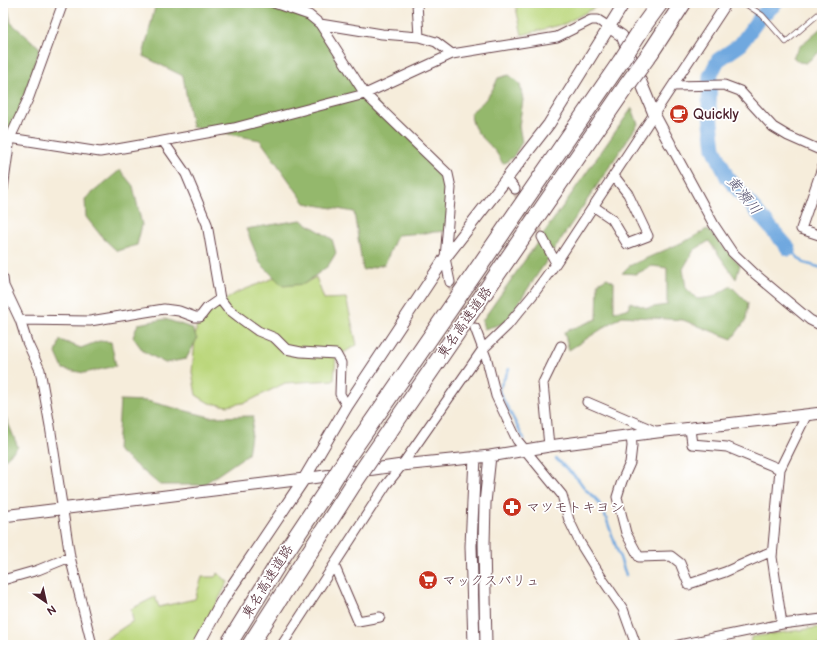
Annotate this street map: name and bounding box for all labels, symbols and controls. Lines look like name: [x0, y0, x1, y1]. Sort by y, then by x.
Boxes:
cafe icon: Quickly: [668, 103, 690, 125]
place label: Quickly: [693, 106, 739, 123]
water label: 黄瀬川: [722, 172, 765, 219]
street label: 東名高速道路: [433, 283, 495, 362]
pharmacy icon: マツモトキヨシ: [501, 496, 523, 518]
place label: マツモトキヨシ: [526, 499, 624, 516]
street label: 東名高速道路: [238, 541, 297, 621]
supermarket icon: マックスバリュ: [417, 569, 439, 591]
place label: マックスバリュ: [442, 572, 540, 589]
north arrow: [26, 582, 66, 622]
text: N: [44, 602, 58, 618]

